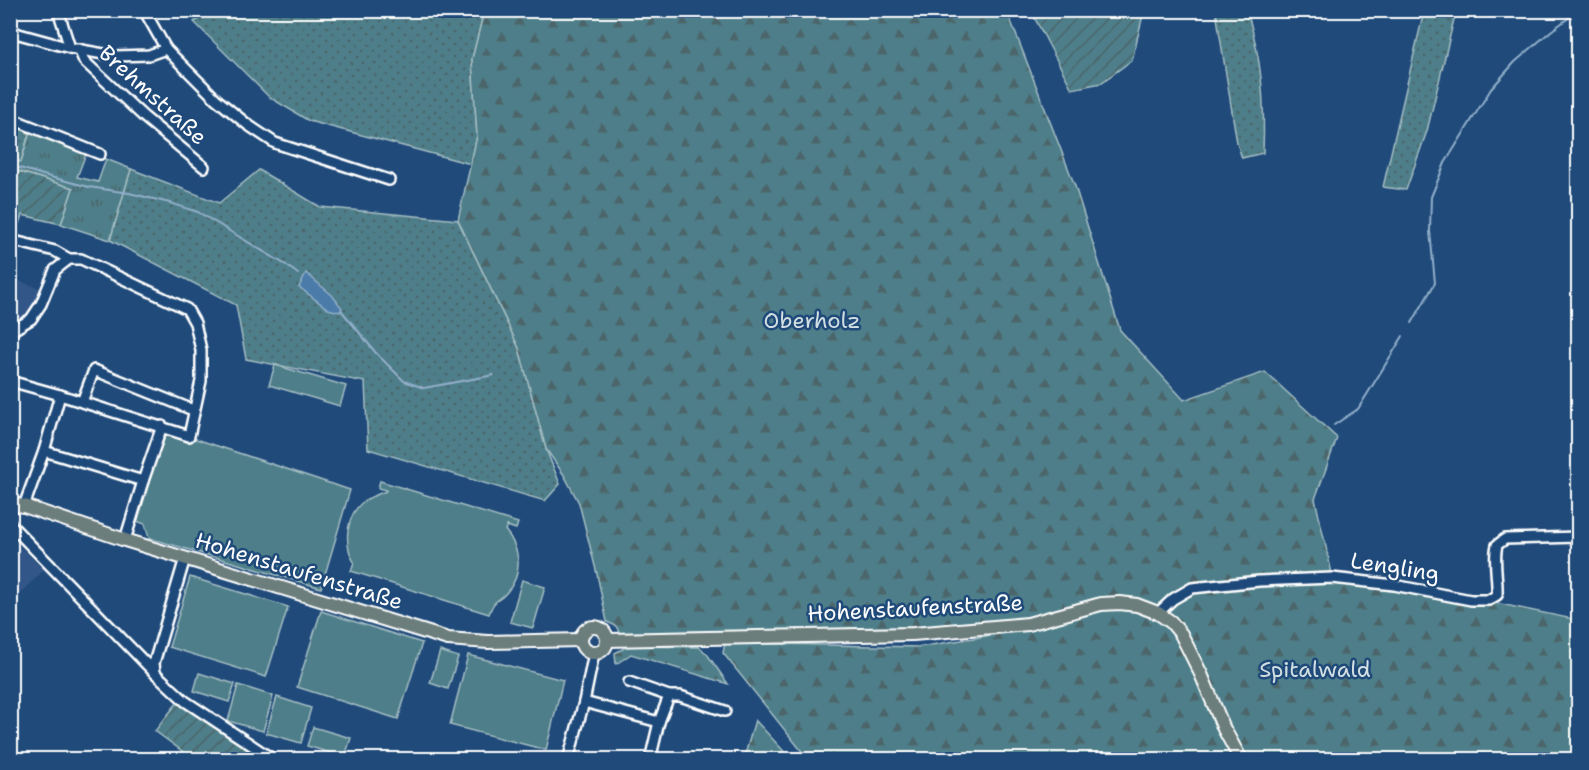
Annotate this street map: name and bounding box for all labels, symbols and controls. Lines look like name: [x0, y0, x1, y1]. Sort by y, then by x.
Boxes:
street label: Brehmstraße: [93, 39, 213, 151]
park label: Oberholz: [764, 306, 860, 335]
street label: Hohenstaufenstraße: [192, 526, 406, 616]
street label: Lengling: [1348, 546, 1442, 588]
street label: Hohenstaufenstraße: [806, 588, 1024, 628]
park label: Spitalwald: [1259, 655, 1371, 684]

